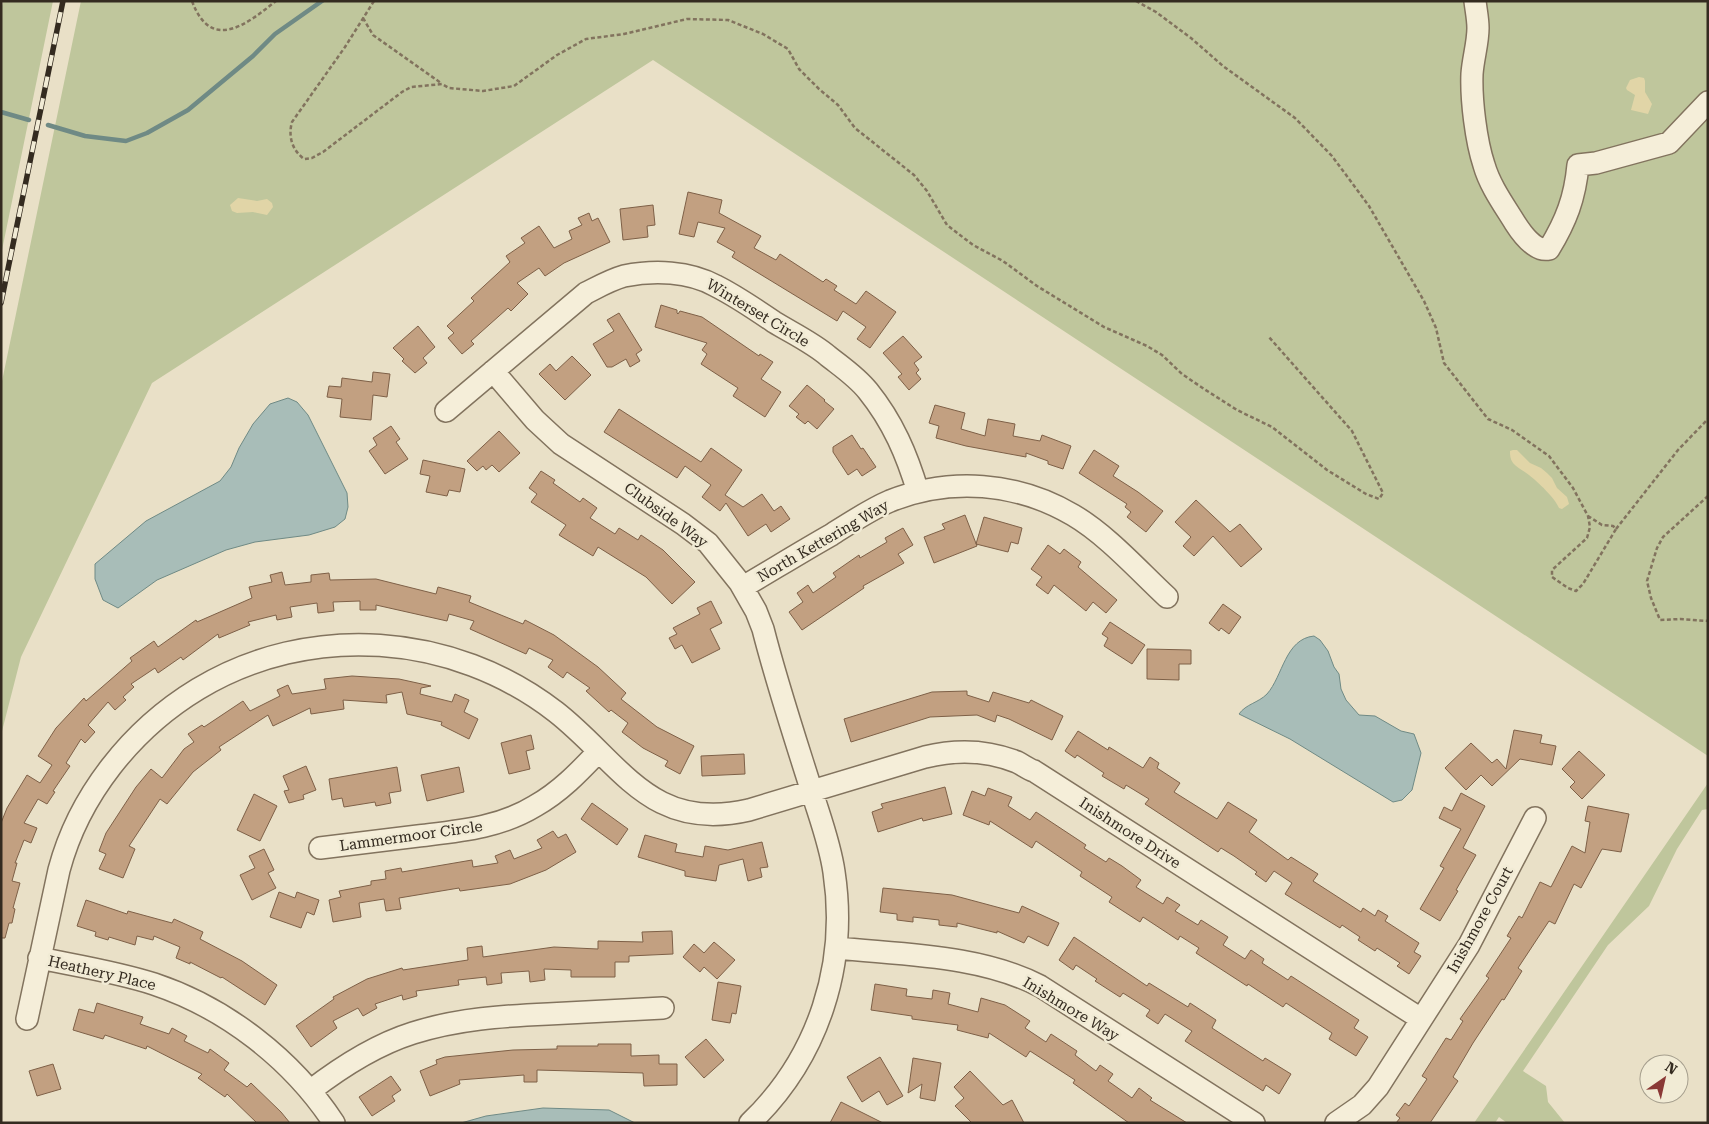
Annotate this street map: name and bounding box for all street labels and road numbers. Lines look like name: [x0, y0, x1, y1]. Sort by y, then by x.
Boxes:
street label: Winterset Circle: [703, 275, 813, 351]
street label: Clubside Way: [621, 479, 712, 552]
street label: North Kettering Way: [754, 496, 892, 586]
street label: Inishmore Drive: [1076, 794, 1184, 872]
street label: Lammermoor Circle: [338, 817, 484, 855]
street label: Inishmore Court: [1443, 863, 1517, 977]
street label: Heathery Place: [46, 952, 158, 994]
street label: Inishmore Way: [1020, 973, 1123, 1045]

